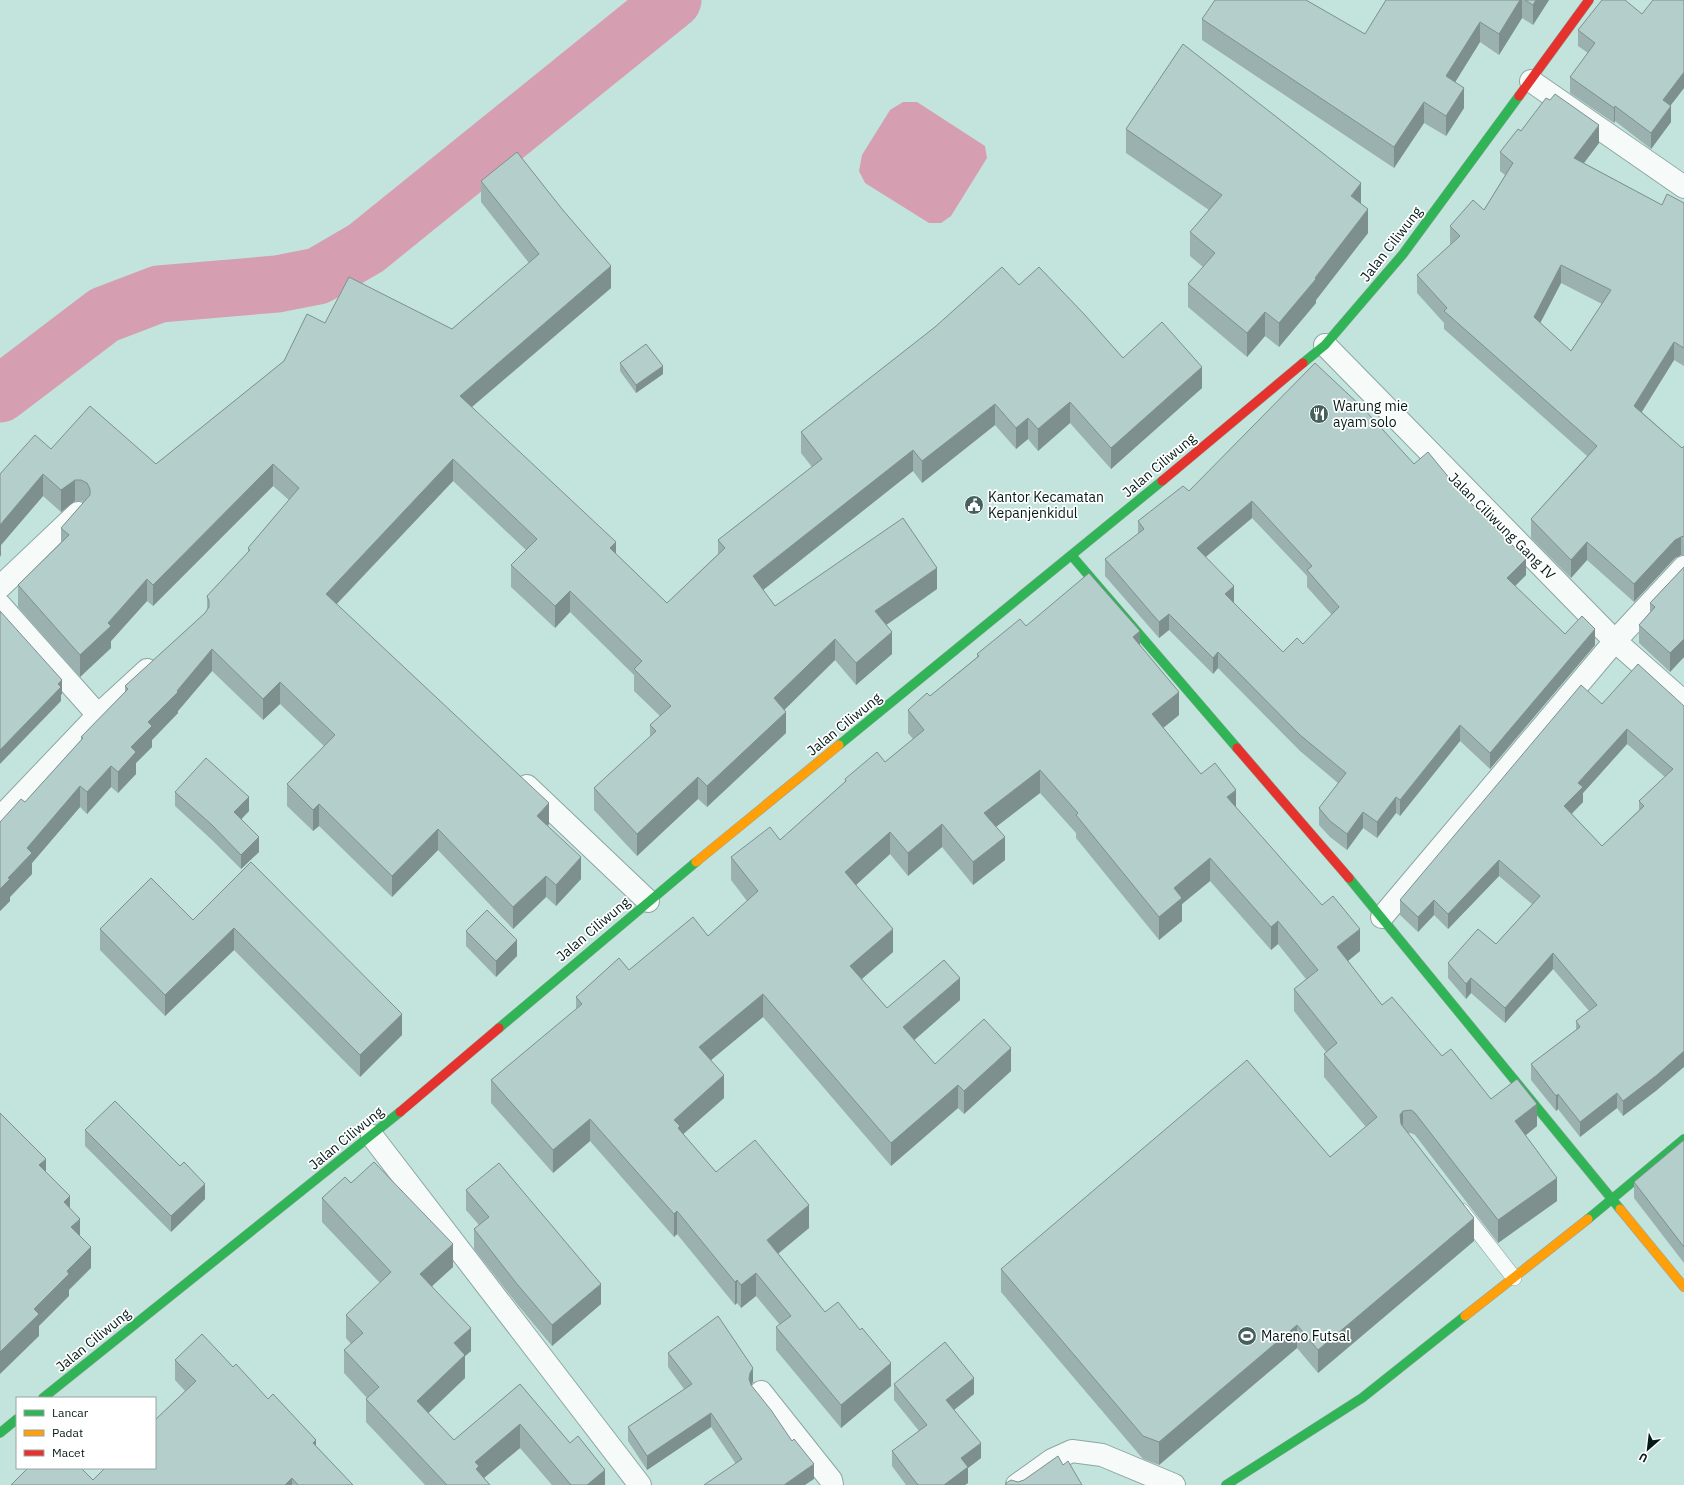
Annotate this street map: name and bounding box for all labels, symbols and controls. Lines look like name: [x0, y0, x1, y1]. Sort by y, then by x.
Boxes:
street label: Jalan Ciliwung: [1356, 202, 1426, 285]
place label: Warung mie ayam solo: [1333, 397, 1408, 431]
restaurant icon: Warung mie ayam solo: [1308, 403, 1330, 425]
street label: Jalan Ciliwung: [1118, 429, 1200, 501]
street label: Jalan Ciliwung Gang IV: [1445, 469, 1560, 584]
place label: Kantor Kecamatan Kepanjenkidul: [988, 488, 1104, 522]
public building icon: Kantor Kecamatan Kepanjenkidul: [963, 494, 985, 516]
street label: Jalan Ciliwung: [803, 688, 885, 760]
street label: Jalan Ciliwung: [552, 893, 634, 965]
street label: Jalan Ciliwung: [305, 1102, 387, 1174]
street label: Jalan Ciliwung: [52, 1304, 134, 1376]
sports icon: Mareno Futsal: [1236, 1325, 1258, 1347]
place label: Mareno Futsal: [1261, 1327, 1350, 1345]
legend: [16, 1397, 156, 1469]
text: Lancar: [52, 1405, 89, 1420]
text: Padat: [52, 1425, 83, 1440]
north arrow: [1628, 1429, 1668, 1469]
text: Macet: [52, 1445, 85, 1460]
text: U: [1637, 1450, 1650, 1466]

